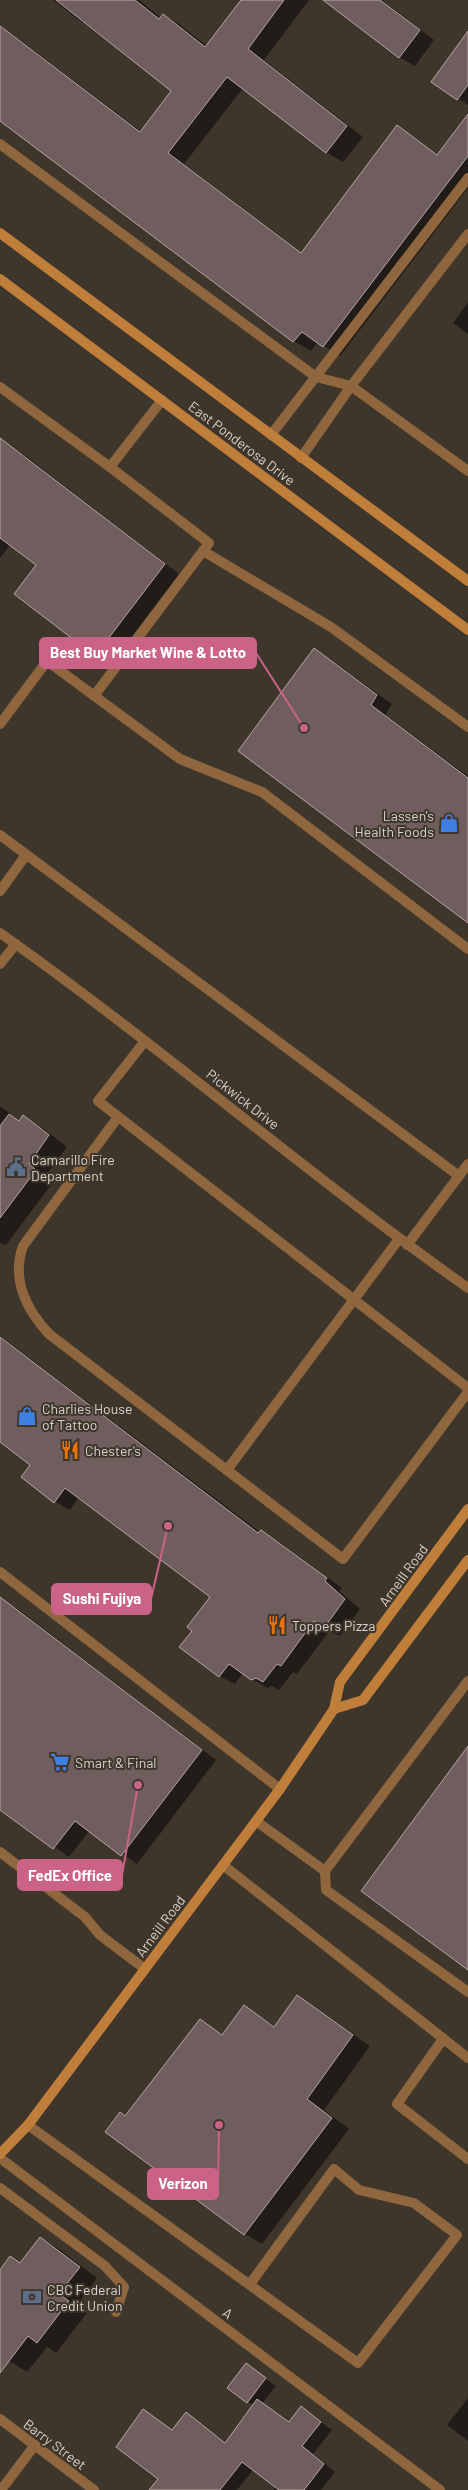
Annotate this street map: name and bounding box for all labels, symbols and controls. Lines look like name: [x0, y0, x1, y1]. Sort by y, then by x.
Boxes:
street label: East Ponderosa Drive: [185, 397, 299, 489]
callout: Best Buy Market Wine & Lotto: [40, 638, 256, 668]
text: Best Buy Market Wine & Lotto: [50, 643, 246, 661]
place label: Lassen's Health Foods: [355, 807, 434, 840]
shop icon: Lassen's Health Foods: [438, 812, 460, 834]
street label: Pickwick Drive: [203, 1065, 283, 1133]
place label: Camarillo Fire Department: [31, 1151, 115, 1184]
public building icon: Camarillo Fire Department: [5, 1156, 27, 1178]
place label: Charlies House of Tattoo: [42, 1400, 132, 1433]
shop icon: Charlies House of Tattoo: [16, 1405, 38, 1427]
restaurant icon: Chester's: [59, 1439, 81, 1461]
place label: Chester's: [85, 1442, 141, 1459]
street label: Arneill Road: [375, 1541, 431, 1609]
callout: Sushi Fujiya: [52, 1584, 151, 1614]
text: Sushi Fujiya: [63, 1589, 141, 1607]
restaurant icon: Toppers Pizza: [266, 1614, 288, 1636]
place label: Toppers Pizza: [292, 1617, 376, 1634]
supermarket icon: Smart & Final: [49, 1751, 71, 1773]
place label: Smart & Final: [75, 1754, 157, 1771]
callout: FedEx Office: [18, 1860, 122, 1890]
text: FedEx Office: [28, 1866, 112, 1884]
street label: Arneill Road: [131, 1892, 189, 1960]
callout: Verizon: [148, 2169, 218, 2199]
text: Verizon: [158, 2174, 208, 2192]
place label: CBC Federal Credit Union: [47, 2281, 122, 2314]
bank icon: CBC Federal Credit Union: [21, 2286, 43, 2308]
street label: A: [219, 2304, 237, 2323]
street label: Barry Street: [20, 2415, 90, 2473]

